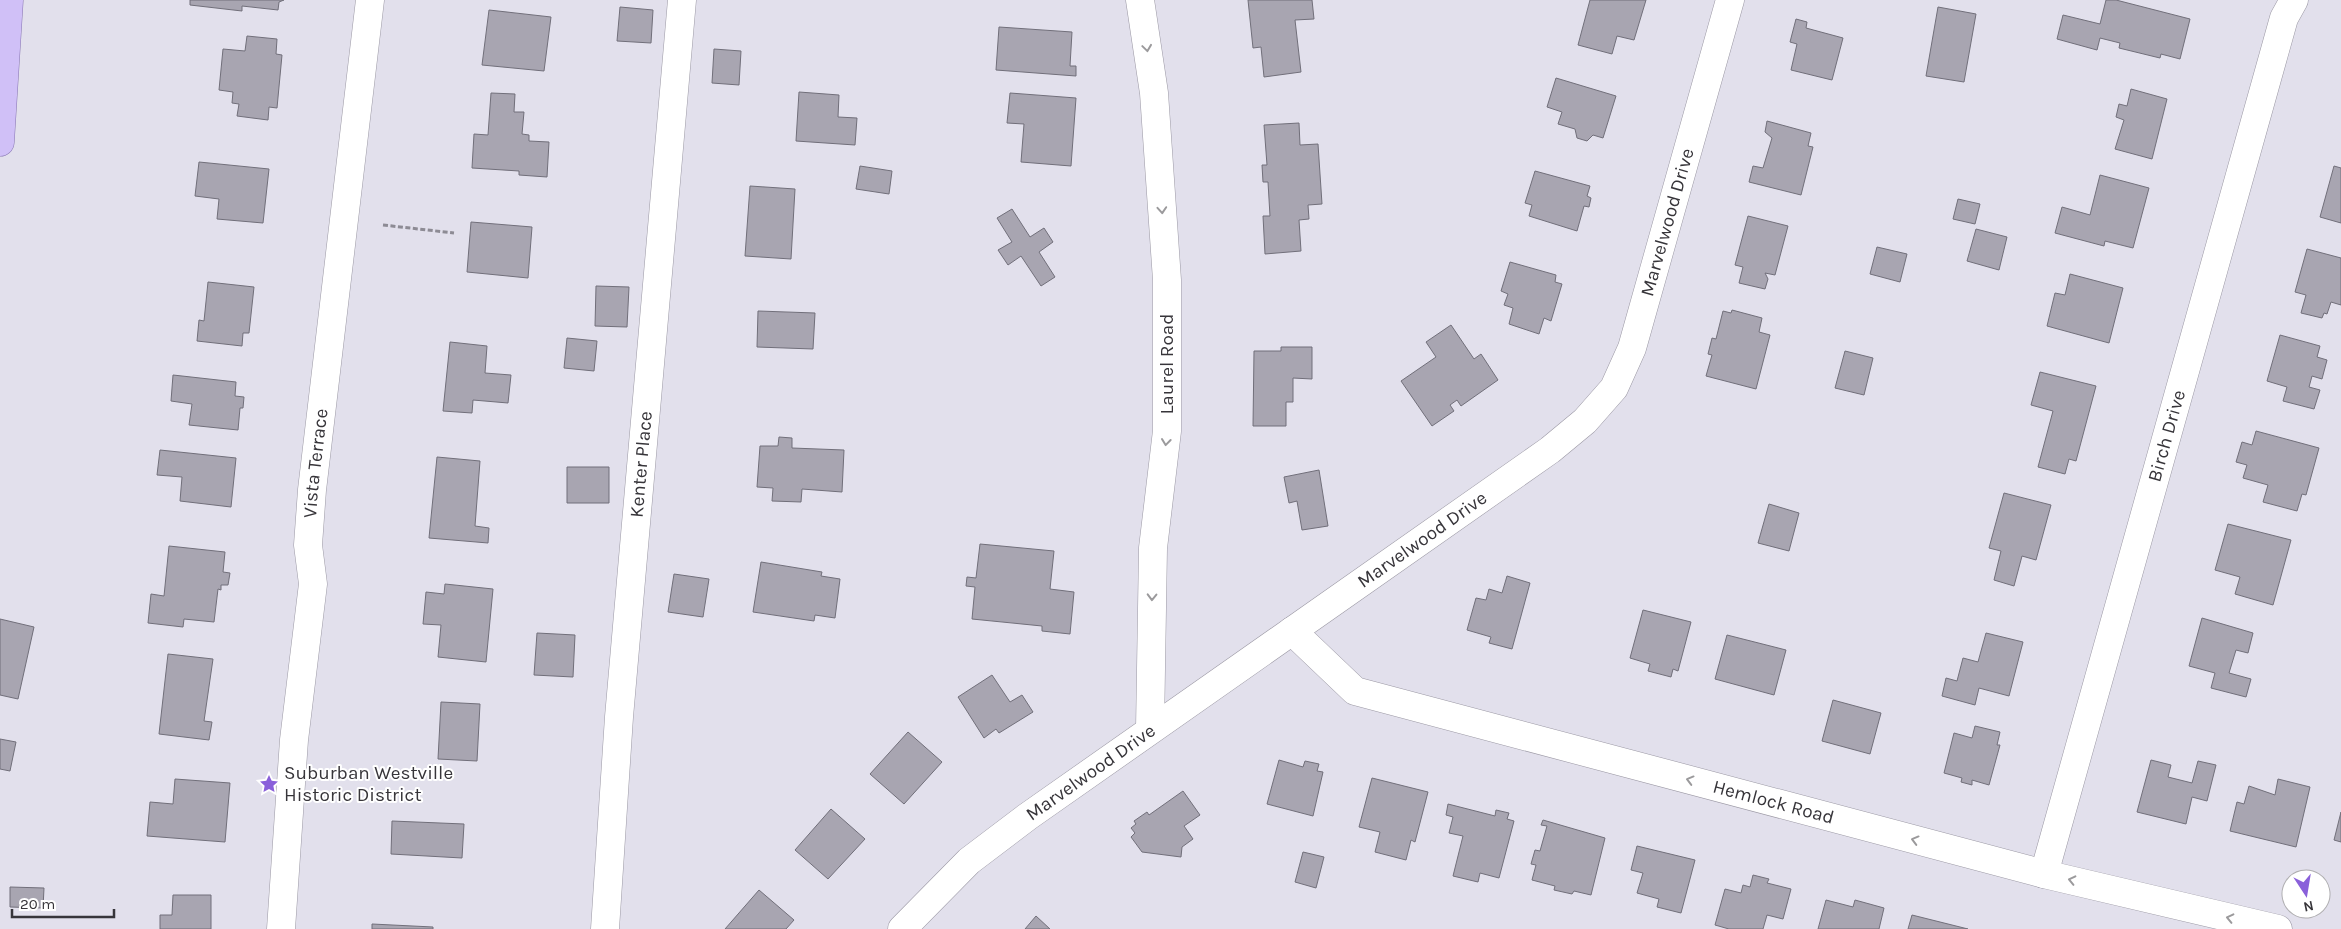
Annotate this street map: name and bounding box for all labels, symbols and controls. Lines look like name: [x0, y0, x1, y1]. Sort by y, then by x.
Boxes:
one-way arrow: [1142, 44, 1152, 53]
street label: Marvelwood Drive: [1636, 146, 1699, 299]
one-way arrow: [1156, 206, 1167, 214]
street label: Laurel Road: [1156, 313, 1178, 415]
street label: Birch Drive: [2143, 387, 2190, 484]
street label: Vista Terrace: [299, 407, 333, 519]
street label: Kenter Place: [626, 410, 657, 519]
one-way arrow: [1161, 439, 1172, 447]
street label: Marvelwood Drive: [1353, 487, 1491, 593]
one-way arrow: [1147, 594, 1157, 601]
street label: Marvelwood Drive: [1022, 719, 1160, 825]
place label: Suburban Westville Historic District: [284, 762, 453, 806]
place icon: Suburban Westville Historic District: [258, 773, 280, 795]
one-way arrow: [1686, 775, 1695, 786]
street label: Hemlock Road: [1710, 776, 1837, 829]
one-way arrow: [1911, 835, 1920, 845]
north arrow: [2281, 869, 2331, 919]
one-way arrow: [2068, 875, 2077, 886]
scale bar: [12, 886, 115, 918]
text: 20 m: [20, 895, 55, 913]
text: N: [2302, 897, 2315, 916]
one-way arrow: [2226, 913, 2235, 924]

